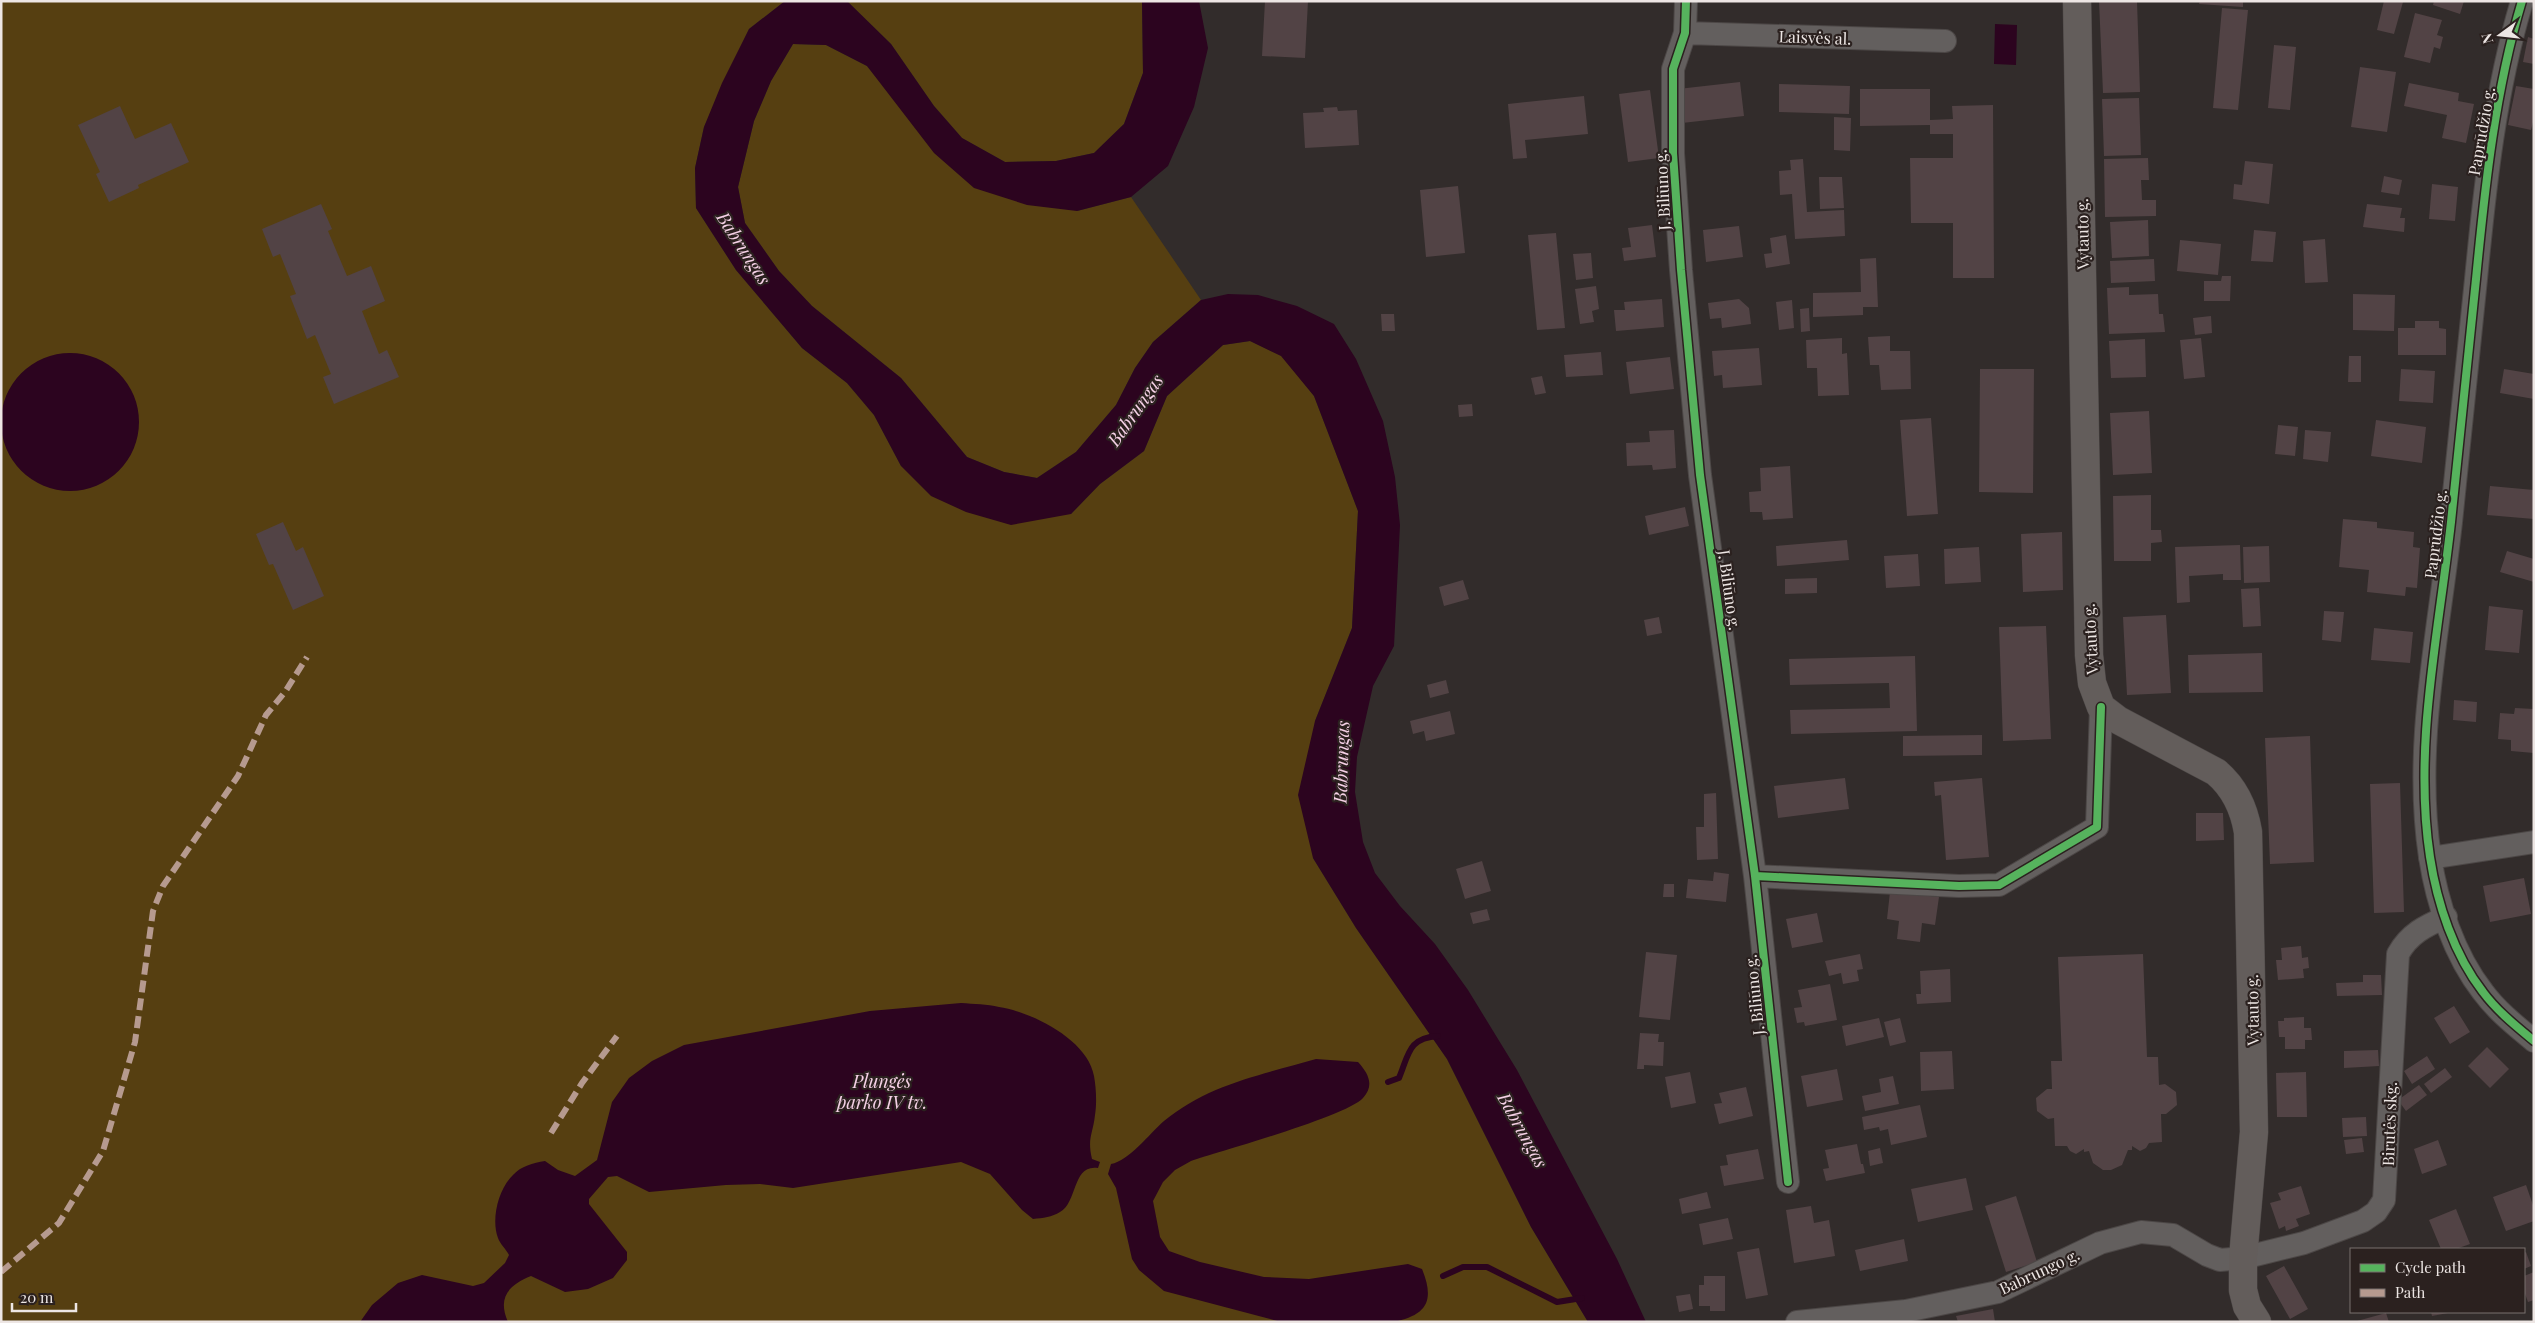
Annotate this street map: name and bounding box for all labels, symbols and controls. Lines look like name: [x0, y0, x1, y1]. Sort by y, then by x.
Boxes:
north arrow: [2475, 10, 2525, 60]
street label: Laisvės al.: [1778, 25, 1852, 49]
text: N: [2476, 31, 2497, 46]
street label: Paprūdžio g.: [2463, 85, 2499, 177]
street label: J. Biliūno g.: [1649, 149, 1675, 232]
street label: Vytauto g.: [2071, 198, 2093, 271]
water label: Babrungas: [711, 206, 777, 289]
water label: Babrungas: [1101, 369, 1169, 452]
street label: Paprūdžio g.: [2419, 488, 2451, 580]
street label: J. Biliūno g.: [1714, 547, 1746, 632]
street label: Vytauto g.: [2078, 603, 2102, 676]
water label: Babrungas: [1328, 720, 1354, 805]
street label: J. Biliūno g.: [1739, 954, 1769, 1037]
street label: Vytauto g.: [2241, 974, 2263, 1047]
water label: Plungės parko IV tv.: [834, 1069, 928, 1114]
street label: Birutės skg.: [2377, 1081, 2401, 1167]
water label: Babrungas: [1492, 1087, 1554, 1172]
street label: Babrungo g.: [1995, 1243, 2083, 1299]
legend: [2350, 1248, 2525, 1313]
text: Cycle path: [2395, 1257, 2466, 1277]
scale bar: [12, 1280, 76, 1312]
text: Path: [2395, 1282, 2425, 1302]
text: 20 m: [20, 1287, 54, 1307]

